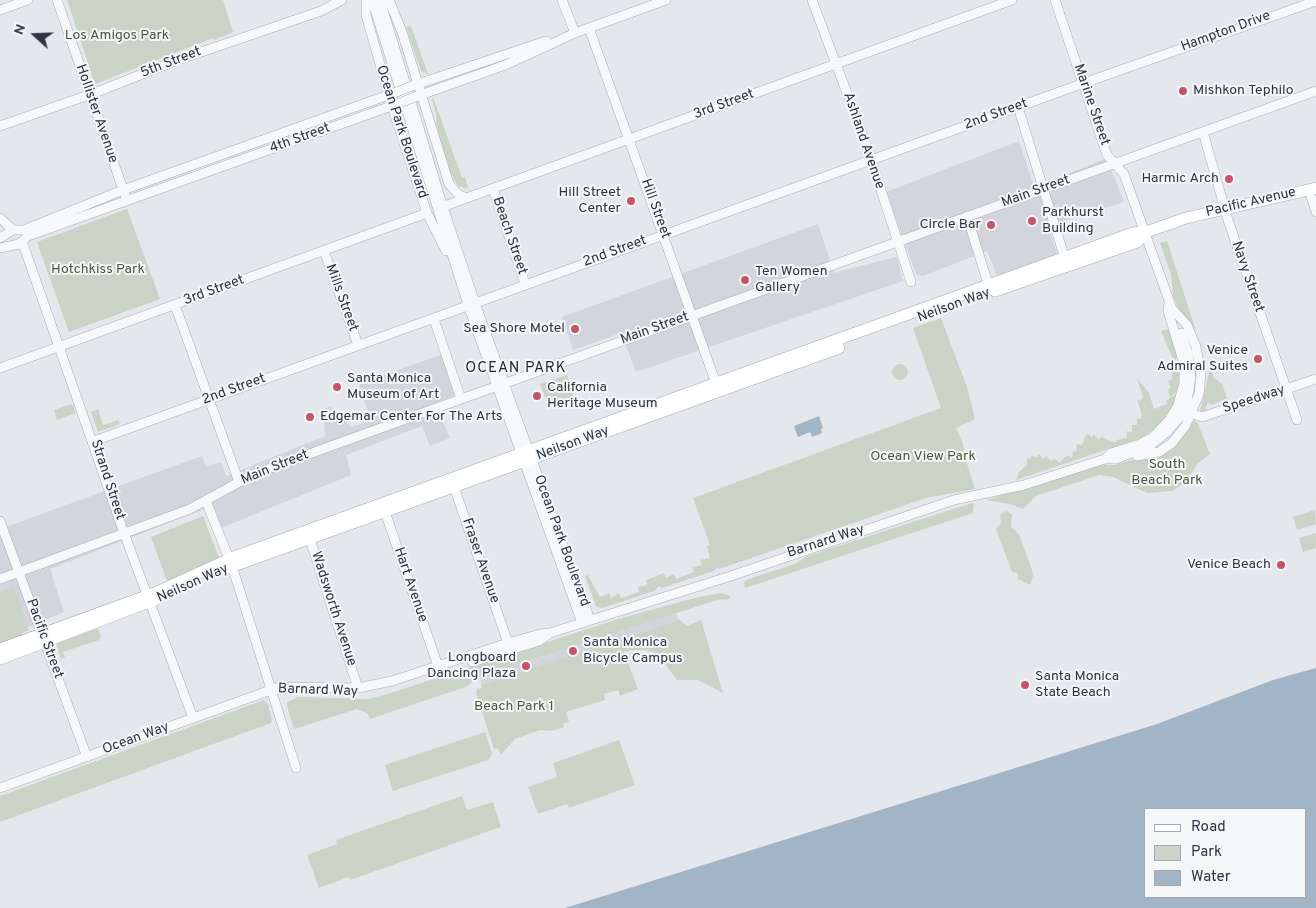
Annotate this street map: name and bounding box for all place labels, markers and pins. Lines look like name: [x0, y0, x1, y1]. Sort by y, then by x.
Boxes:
place label: Mishkon Tephilo: [1193, 83, 1294, 99]
marker: Mishkon Tephilo: [1177, 85, 1189, 97]
place label: Harmic Arch: [1142, 171, 1219, 187]
marker: Harmic Arch: [1223, 173, 1235, 185]
place label: Hill Street Center: [558, 185, 621, 218]
marker: Hill Street Center: [625, 195, 637, 207]
place label: Parkhurst Building: [1042, 205, 1104, 238]
marker: Parkhurst Building: [1026, 215, 1038, 227]
place label: Circle Bar: [919, 217, 981, 233]
marker: Circle Bar: [985, 219, 997, 231]
place label: Ten Women Gallery: [755, 264, 828, 296]
marker: Ten Women Gallery: [739, 274, 751, 286]
place label: Sea Shore Motel: [463, 321, 565, 337]
marker: Sea Shore Motel: [569, 323, 581, 335]
place label: Venice Admiral Suites: [1157, 343, 1248, 376]
marker: Venice Admiral Suites: [1252, 353, 1264, 365]
place label: Santa Monica Museum of Art: [347, 371, 439, 404]
place label: California Heritage Museum: [547, 380, 658, 412]
marker: Santa Monica Museum of Art: [331, 381, 343, 393]
marker: California Heritage Museum: [531, 390, 543, 402]
place label: Edgemar Center For The Arts: [320, 409, 503, 425]
marker: Edgemar Center For The Arts: [304, 411, 316, 423]
place label: Venice Beach: [1187, 557, 1271, 573]
marker: Venice Beach: [1275, 559, 1287, 571]
place label: Santa Monica Bicycle Campus: [583, 635, 683, 668]
marker: Santa Monica Bicycle Campus: [567, 645, 579, 657]
place label: Longboard Dancing Plaza: [427, 650, 516, 682]
marker: Longboard Dancing Plaza: [520, 660, 532, 672]
place label: Santa Monica State Beach: [1035, 669, 1119, 702]
marker: Santa Monica State Beach: [1019, 679, 1031, 691]

